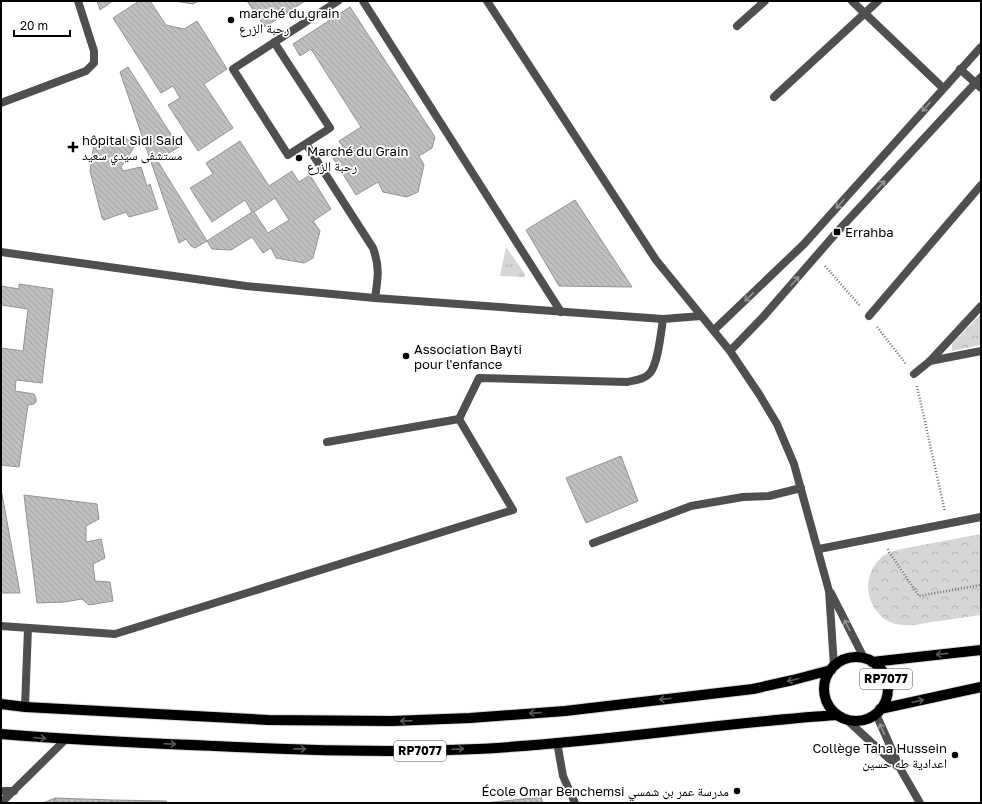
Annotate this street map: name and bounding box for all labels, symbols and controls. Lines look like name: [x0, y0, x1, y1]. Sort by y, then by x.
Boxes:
place label: marché du grain رحبة الزرع: [239, 5, 340, 38]
scale bar: [14, 12, 70, 38]
marker: marché du grain رحبة الزرع: [226, 15, 236, 25]
text: 20 m: [20, 18, 48, 33]
one-way arrow: [922, 102, 931, 112]
place label: hôpital Sidi Said مستشفى سيدي سعيد: [82, 132, 183, 166]
marker: hôpital Sidi Said مستشفى سيدي سعيد: [67, 141, 79, 153]
place label: Marché du Grain رحبة الزرع: [307, 143, 408, 176]
marker: Marché du Grain رحبة الزرع: [294, 153, 304, 163]
one-way arrow: [877, 179, 886, 190]
one-way arrow: [835, 199, 844, 209]
place label: Errahba: [845, 224, 894, 240]
marker: Errahba: [832, 227, 842, 237]
one-way arrow: [790, 276, 799, 287]
one-way arrow: [744, 292, 754, 302]
place label: Association Bayti pour l'enfance: [414, 341, 522, 372]
marker: Association Bayti pour l'enfance: [401, 351, 411, 361]
one-way arrow: [843, 619, 850, 631]
one-way arrow: [936, 651, 949, 658]
road number: RP7077: [860, 669, 912, 689]
one-way arrow: [787, 677, 800, 684]
one-way arrow: [659, 695, 672, 703]
one-way arrow: [912, 696, 925, 704]
one-way arrow: [529, 710, 542, 717]
one-way arrow: [400, 717, 413, 724]
one-way arrow: [878, 724, 886, 736]
one-way arrow: [33, 734, 46, 741]
one-way arrow: [163, 740, 176, 748]
place label: Collège Taha Hussein اعدادية طه حسين: [812, 740, 947, 772]
road number: RP7077: [394, 741, 446, 761]
one-way arrow: [293, 745, 306, 753]
one-way arrow: [451, 746, 464, 753]
marker: Collège Taha Hussein اعدادية طه حسين: [950, 750, 960, 760]
place label: École Omar Benchemsi مدرسة عمر بن شمسي: [482, 783, 729, 802]
marker: École Omar Benchemsi مدرسة عمر بن شمسي: [732, 786, 742, 796]

